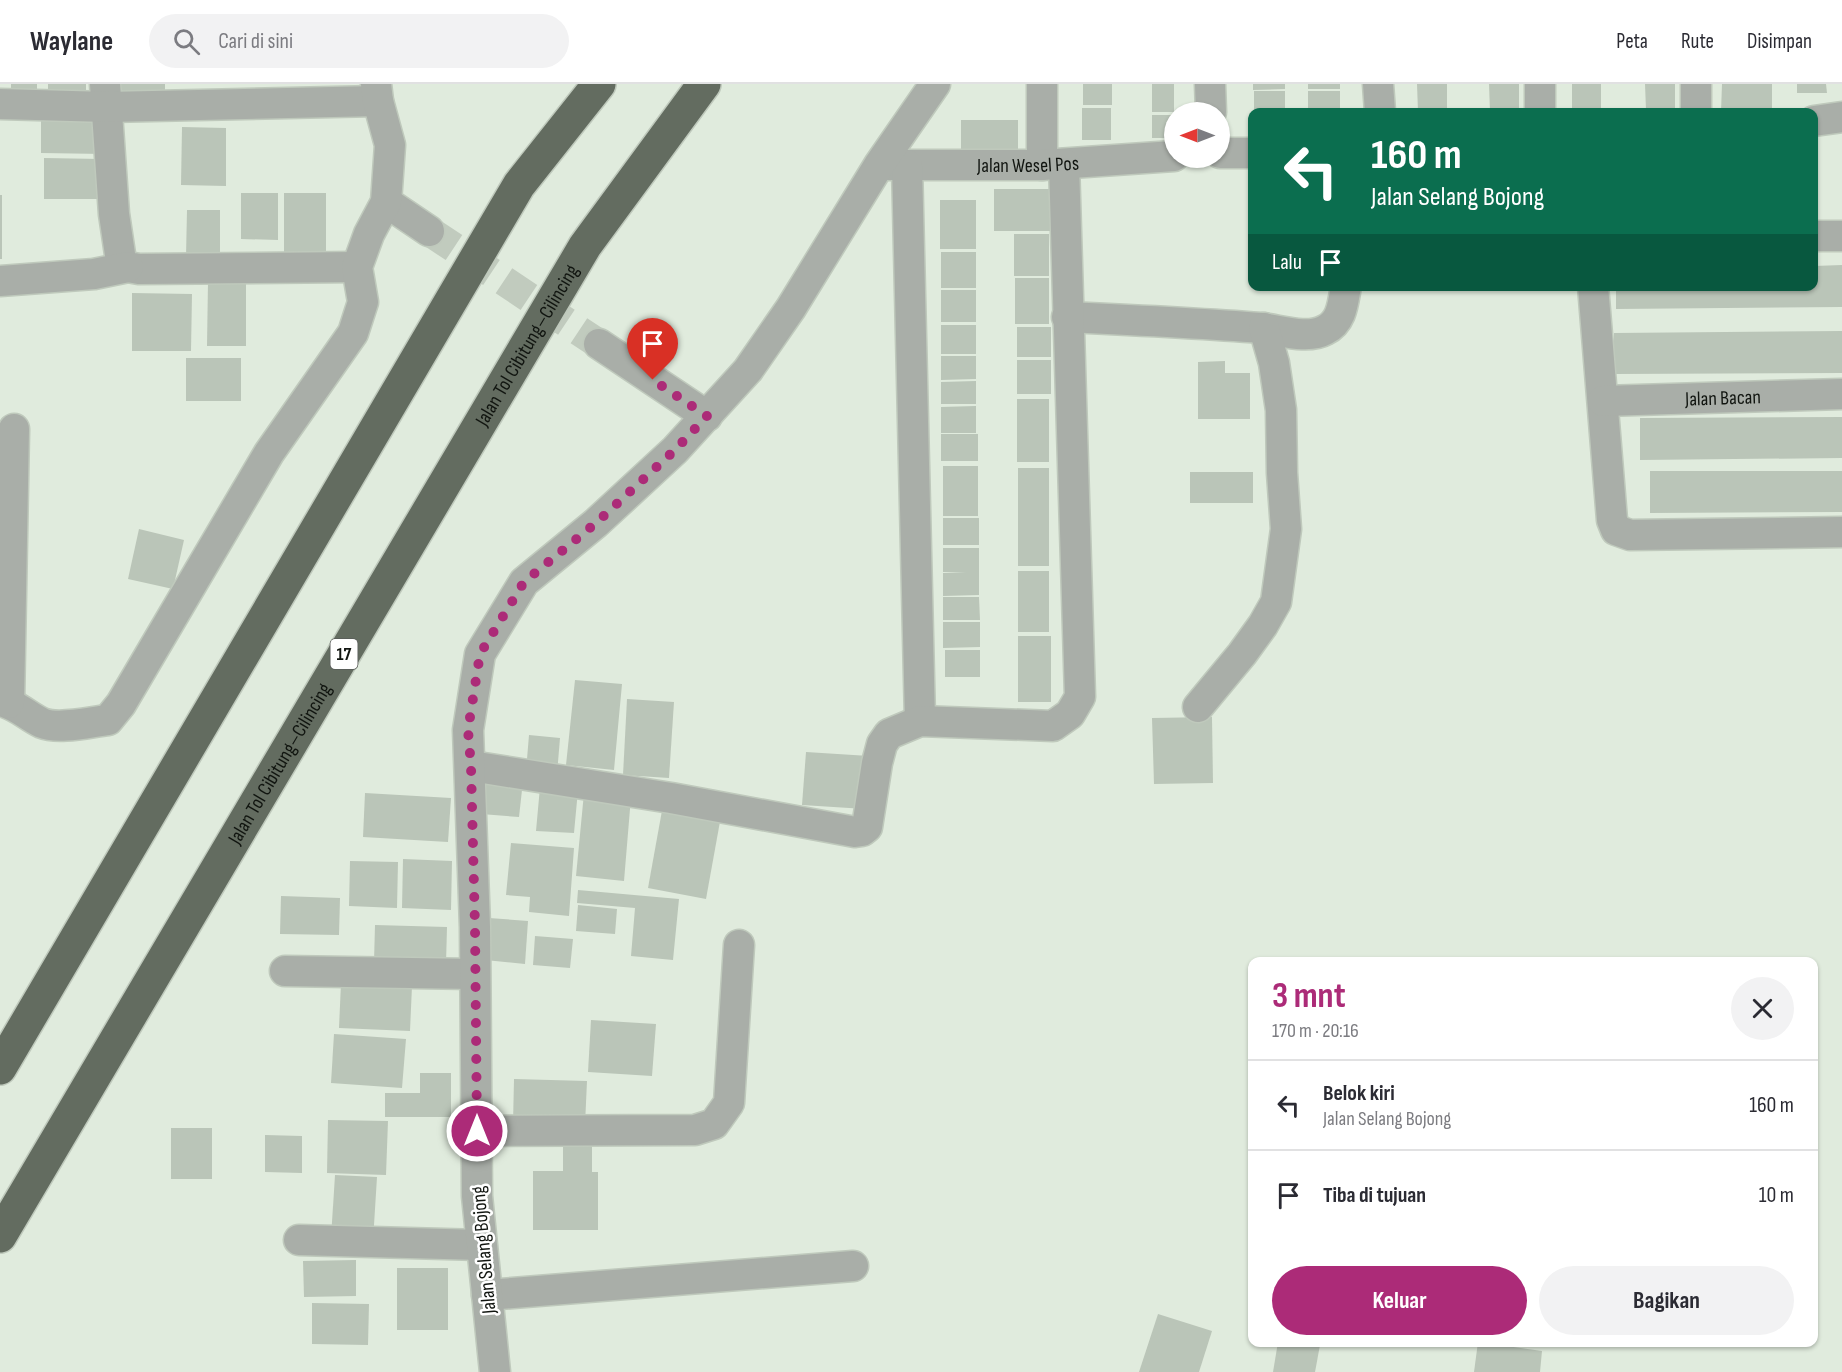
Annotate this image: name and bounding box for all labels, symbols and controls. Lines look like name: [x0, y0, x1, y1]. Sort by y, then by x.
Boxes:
search box: [149, 14, 569, 68]
text: Waylane: [30, 25, 113, 58]
icon: search: [170, 25, 203, 58]
text: Cari di sini: [218, 28, 293, 55]
text: Peta: [1616, 29, 1648, 54]
text: Rute: [1681, 29, 1714, 54]
text: Disimpan: [1747, 29, 1812, 54]
north arrow: [1164, 102, 1230, 168]
map controls: [1164, 102, 1230, 168]
text: 160 m: [1371, 130, 1462, 181]
icon: left: [1272, 132, 1350, 210]
street label: Jalan Wesel Pos: [976, 152, 1080, 178]
text: Jalan Selang Bojong: [1371, 181, 1544, 213]
icon: arrive: [1314, 246, 1347, 279]
text: Lalu: [1272, 249, 1302, 276]
street label: Jalan Tol Cibitung–Cilincing: [470, 260, 584, 431]
pin: [627, 318, 678, 380]
icon: arrive: [636, 327, 669, 360]
street label: Jalan Bacan: [1684, 385, 1761, 412]
road number: 17: [330, 639, 358, 669]
street label: Jalan Tol Cibitung–Cilincing: [223, 679, 337, 850]
text: 3 mnt: [1272, 975, 1346, 1018]
button: close: [1731, 977, 1794, 1040]
text: 170 m · 20:16: [1272, 1019, 1359, 1043]
text: Belok kiri: [1323, 1080, 1395, 1107]
icon: left: [1272, 1089, 1305, 1122]
text: 160 m: [1749, 1092, 1794, 1119]
position arrow: [445, 1099, 509, 1163]
text: Jalan Selang Bojong: [1323, 1107, 1451, 1131]
icon: arrive: [1272, 1179, 1305, 1212]
text: Tiba di tujuan: [1323, 1182, 1426, 1209]
text: 10 m: [1759, 1182, 1794, 1209]
street label: Jalan Selang Bojong: [466, 1185, 502, 1316]
button: Keluar: [1272, 1266, 1527, 1335]
button: Bagikan: [1539, 1266, 1794, 1335]

